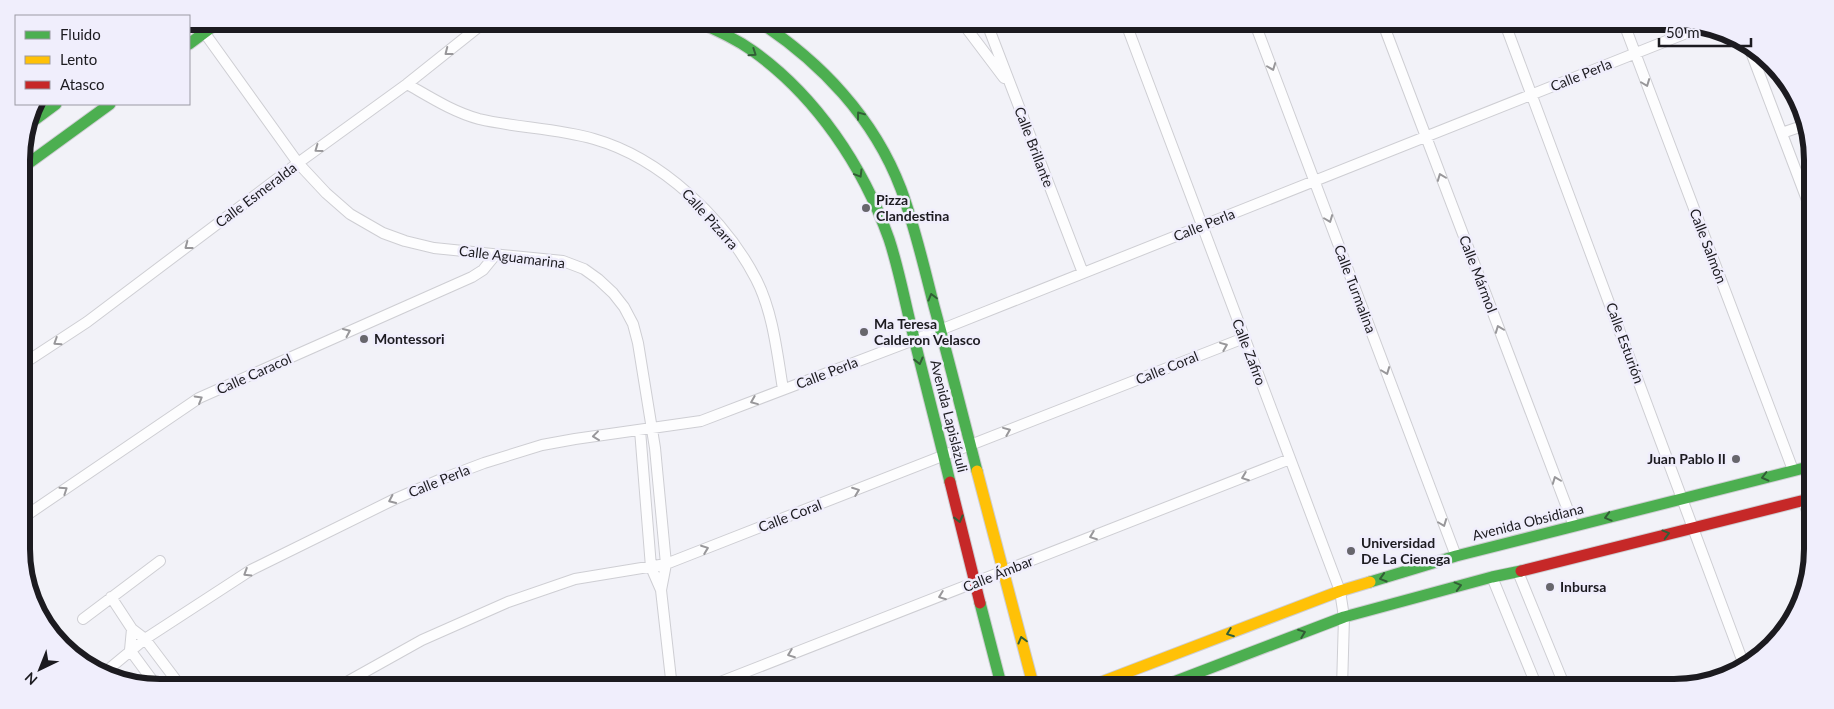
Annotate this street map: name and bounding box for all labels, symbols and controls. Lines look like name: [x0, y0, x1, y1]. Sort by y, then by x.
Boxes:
legend: [15, 15, 190, 105]
scale bar: [1659, 15, 1752, 47]
text: 50 m: [1666, 23, 1700, 41]
text: Fluido: [60, 25, 101, 43]
one-way arrow: [445, 46, 454, 54]
one-way arrow: [748, 47, 757, 56]
text: Lento: [60, 50, 97, 68]
street label: Calle Perla: [1548, 55, 1614, 95]
one-way arrow: [1265, 62, 1276, 71]
text: Atasco: [60, 75, 105, 93]
one-way arrow: [1640, 78, 1650, 87]
street label: Calle Brillante: [1011, 104, 1058, 190]
one-way arrow: [857, 111, 866, 121]
one-way arrow: [314, 143, 324, 152]
street label: Calle Esmeralda: [212, 159, 300, 231]
one-way arrow: [852, 169, 862, 178]
one-way arrow: [1437, 173, 1447, 181]
street label: Calle Pizarra: [679, 185, 742, 253]
place label: Pizza Clandestina: [876, 191, 949, 224]
marker: Pizza Clandestina: [860, 202, 872, 214]
street label: Calle Perla: [1171, 205, 1237, 245]
street label: Calle Salmón: [1686, 206, 1731, 286]
one-way arrow: [1323, 214, 1333, 223]
street label: Calle Mármol: [1456, 233, 1501, 315]
one-way arrow: [184, 240, 194, 249]
street label: Calle Aguamarina: [458, 242, 566, 271]
street label: Calle Turmalina: [1331, 242, 1380, 335]
one-way arrow: [927, 294, 937, 302]
street label: Calle Esturión: [1603, 300, 1648, 386]
place label: Ma Teresa Calderon Velasco: [874, 315, 981, 348]
street label: Calle Zafiro: [1229, 316, 1270, 388]
one-way arrow: [1494, 325, 1504, 333]
marker: Ma Teresa Calderon Velasco: [858, 326, 870, 338]
one-way arrow: [342, 328, 351, 339]
place label: Montessori: [374, 330, 445, 347]
marker: Montessori: [358, 333, 370, 345]
one-way arrow: [53, 336, 62, 345]
one-way arrow: [1219, 342, 1227, 352]
street label: Calle Coral: [1133, 347, 1201, 388]
street label: Calle Caracol: [214, 350, 294, 398]
street label: Calle Perla: [794, 353, 860, 392]
one-way arrow: [914, 357, 924, 365]
street label: Avenida Lapislázuli: [927, 358, 972, 474]
one-way arrow: [1380, 366, 1390, 375]
one-way arrow: [750, 394, 759, 405]
one-way arrow: [193, 395, 202, 405]
one-way arrow: [1003, 427, 1011, 437]
one-way arrow: [592, 430, 600, 441]
place label: Juan Pablo II: [1647, 450, 1726, 467]
marker: Juan Pablo II: [1730, 453, 1742, 465]
street label: Calle Perla: [406, 461, 472, 501]
one-way arrow: [1241, 471, 1249, 481]
one-way arrow: [1761, 471, 1770, 482]
one-way arrow: [1552, 477, 1562, 485]
one-way arrow: [851, 486, 860, 497]
one-way arrow: [58, 487, 68, 496]
one-way arrow: [388, 494, 397, 505]
street label: Calle Coral: [756, 496, 824, 535]
street label: Avenida Obsidiana: [1470, 499, 1585, 544]
one-way arrow: [1603, 511, 1612, 522]
one-way arrow: [953, 514, 964, 523]
one-way arrow: [1437, 518, 1447, 527]
one-way arrow: [1661, 529, 1670, 539]
one-way arrow: [1089, 530, 1098, 540]
place label: Universidad De La Cienega: [1361, 534, 1450, 567]
one-way arrow: [700, 545, 708, 555]
marker: Universidad De La Cienega: [1345, 545, 1357, 557]
street label: Calle Ámbar: [960, 552, 1035, 595]
one-way arrow: [243, 567, 252, 577]
one-way arrow: [1380, 573, 1388, 583]
place label: Inbursa: [1560, 578, 1606, 595]
one-way arrow: [1453, 581, 1462, 592]
marker: Inbursa: [1544, 581, 1556, 593]
one-way arrow: [938, 589, 947, 600]
one-way arrow: [1227, 627, 1235, 637]
one-way arrow: [1297, 628, 1306, 639]
one-way arrow: [1017, 637, 1027, 645]
north arrow: [15, 644, 65, 694]
one-way arrow: [787, 649, 795, 659]
text: N: [21, 669, 41, 689]

